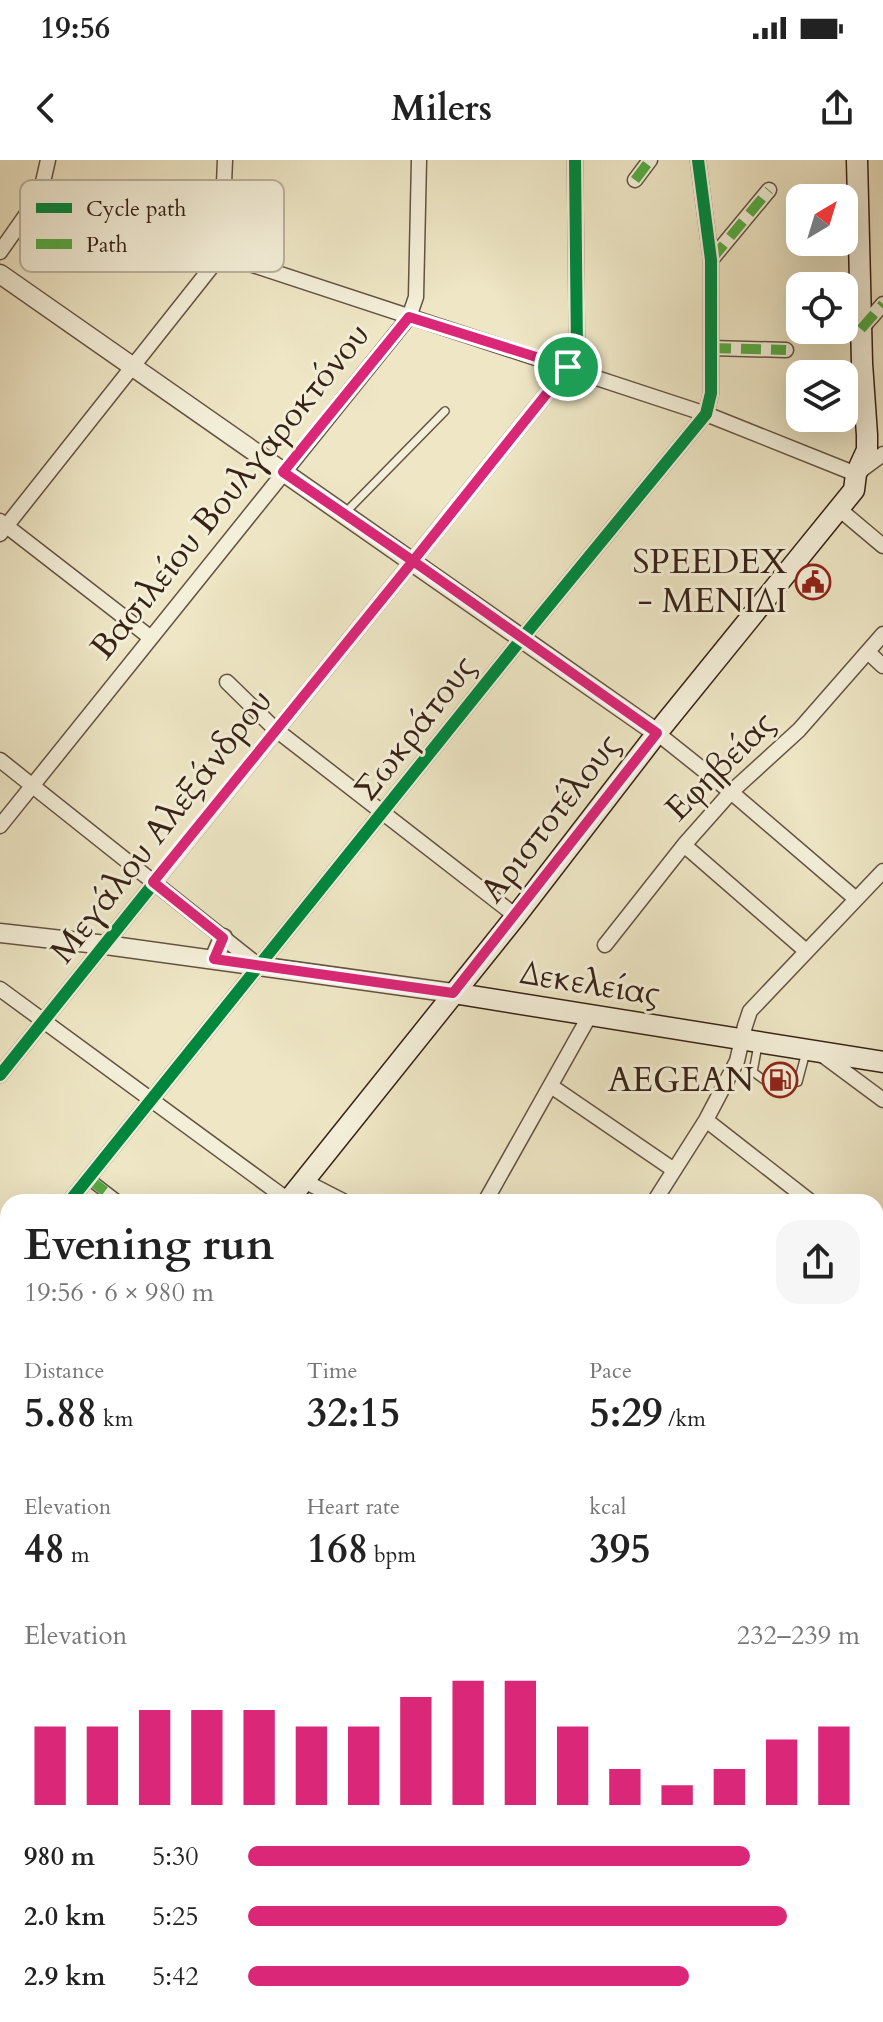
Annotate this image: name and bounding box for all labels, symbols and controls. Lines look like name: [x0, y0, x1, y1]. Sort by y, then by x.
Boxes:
text: 19:56: [40, 8, 110, 49]
text: Milers: [391, 84, 492, 133]
icon: back: [24, 86, 68, 130]
icon: share: [815, 86, 859, 130]
legend: [20, 180, 284, 272]
north arrow: [786, 184, 858, 256]
map controls: [786, 184, 858, 432]
text: Cycle path: [86, 194, 186, 224]
text: Path: [86, 230, 128, 260]
button: locate: [786, 272, 858, 344]
street label: Βασιλείου Βουλγαροκτόνου: [80, 313, 380, 669]
pin: [534, 333, 602, 401]
icon: arrive: [546, 345, 590, 389]
button: layers: [786, 360, 858, 432]
place label: SPEEDEX - ΜΕΝΙΔΙ: [633, 539, 787, 624]
public building icon: SPEEDEX - ΜΕΝΙΔΙ: [794, 563, 832, 601]
street label: Σωκράτους: [344, 646, 486, 810]
street label: Μεγάλου Αλεξάνδρου: [39, 679, 283, 973]
street label: Εφηβείας: [655, 701, 785, 831]
street label: Αριστοτέλους: [469, 724, 631, 912]
street label: Δεκελείας: [517, 949, 663, 1017]
place label: AEGEAN: [608, 1057, 754, 1103]
fuel station icon: AEGEAN: [761, 1061, 799, 1099]
text: Evening run: [24, 1215, 274, 1275]
button: share: [776, 1220, 860, 1304]
text: 19:56 · 6 × 980 m: [24, 1275, 214, 1310]
text: Distance: [24, 1356, 104, 1386]
text: Time: [307, 1356, 358, 1386]
text: Pace: [589, 1356, 632, 1386]
text: 5.88: [24, 1386, 97, 1441]
text: 32:15: [307, 1386, 400, 1441]
text: 5:29: [589, 1386, 662, 1441]
text: km: [97, 1404, 133, 1434]
text: /km: [662, 1404, 706, 1434]
text: Elevation: [24, 1492, 111, 1522]
text: Heart rate: [307, 1492, 400, 1522]
text: kcal: [589, 1492, 626, 1522]
text: 48: [24, 1522, 65, 1577]
text: 168: [307, 1522, 368, 1577]
text: 395: [589, 1522, 651, 1577]
text: m: [65, 1540, 90, 1570]
text: bpm: [368, 1540, 416, 1570]
text: Elevation: [24, 1618, 127, 1653]
text: 232–239 m: [737, 1618, 860, 1653]
text: 980 m: [24, 1839, 95, 1874]
text: 5:30: [152, 1839, 199, 1874]
text: 2.0 km: [24, 1899, 105, 1934]
text: 5:25: [152, 1899, 199, 1934]
text: 2.9 km: [24, 1959, 105, 1994]
text: 5:42: [152, 1959, 199, 1994]

